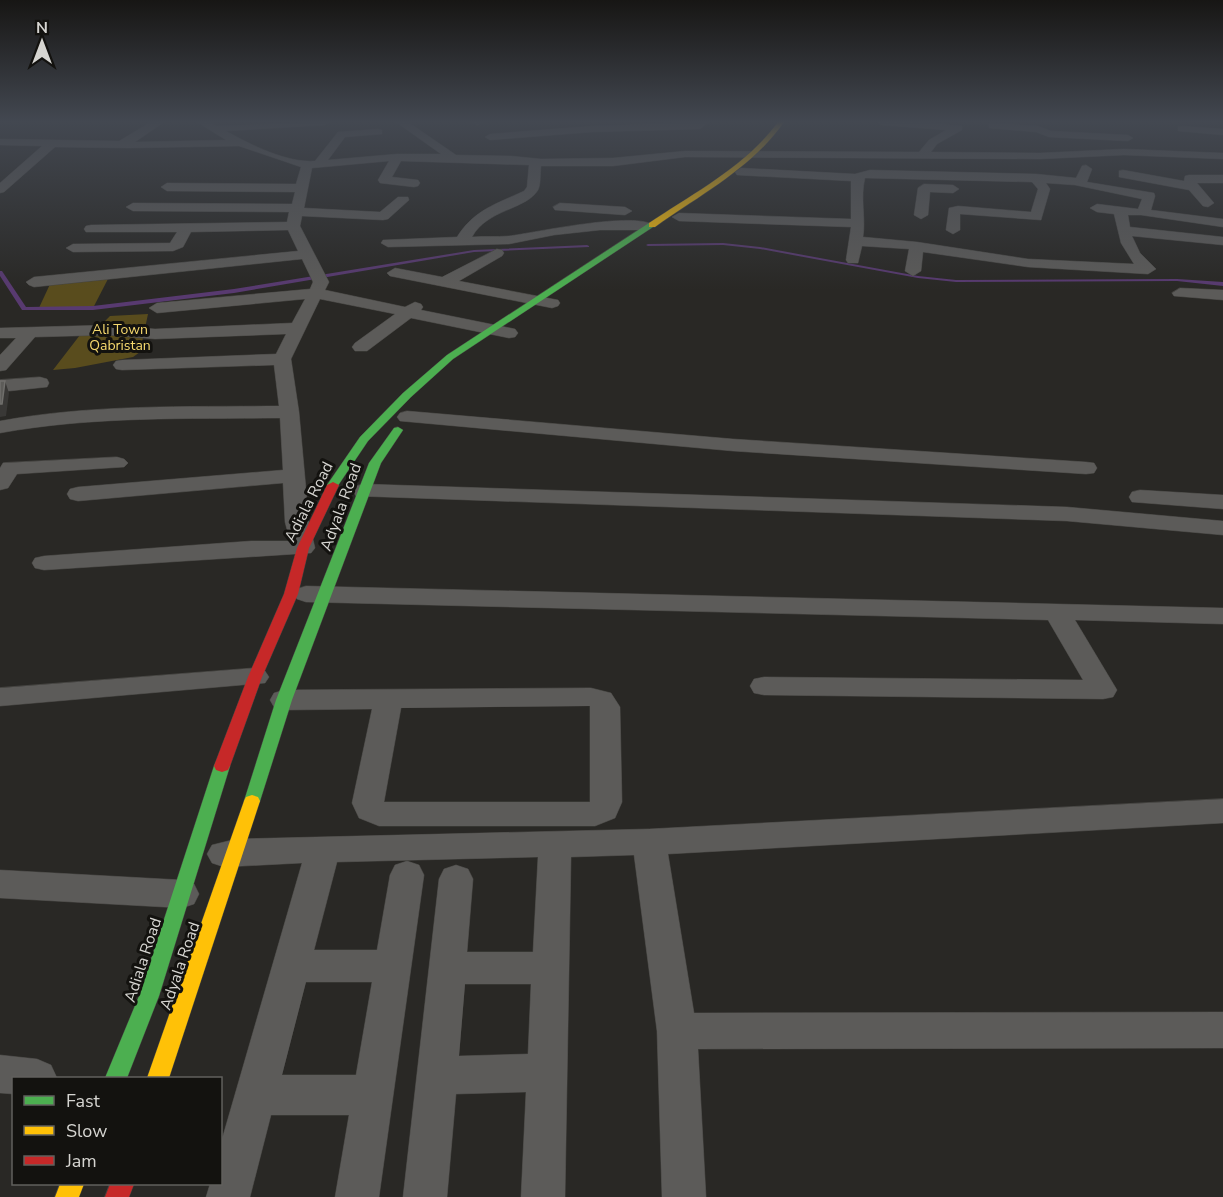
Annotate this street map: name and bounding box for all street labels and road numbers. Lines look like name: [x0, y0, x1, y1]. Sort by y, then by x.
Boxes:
street label: Adiala Road: [279, 458, 339, 546]
street label: Adyala Road: [315, 460, 367, 554]
street label: Adiala Road: [119, 915, 167, 1005]
street label: Adyala Road: [155, 919, 205, 1013]

